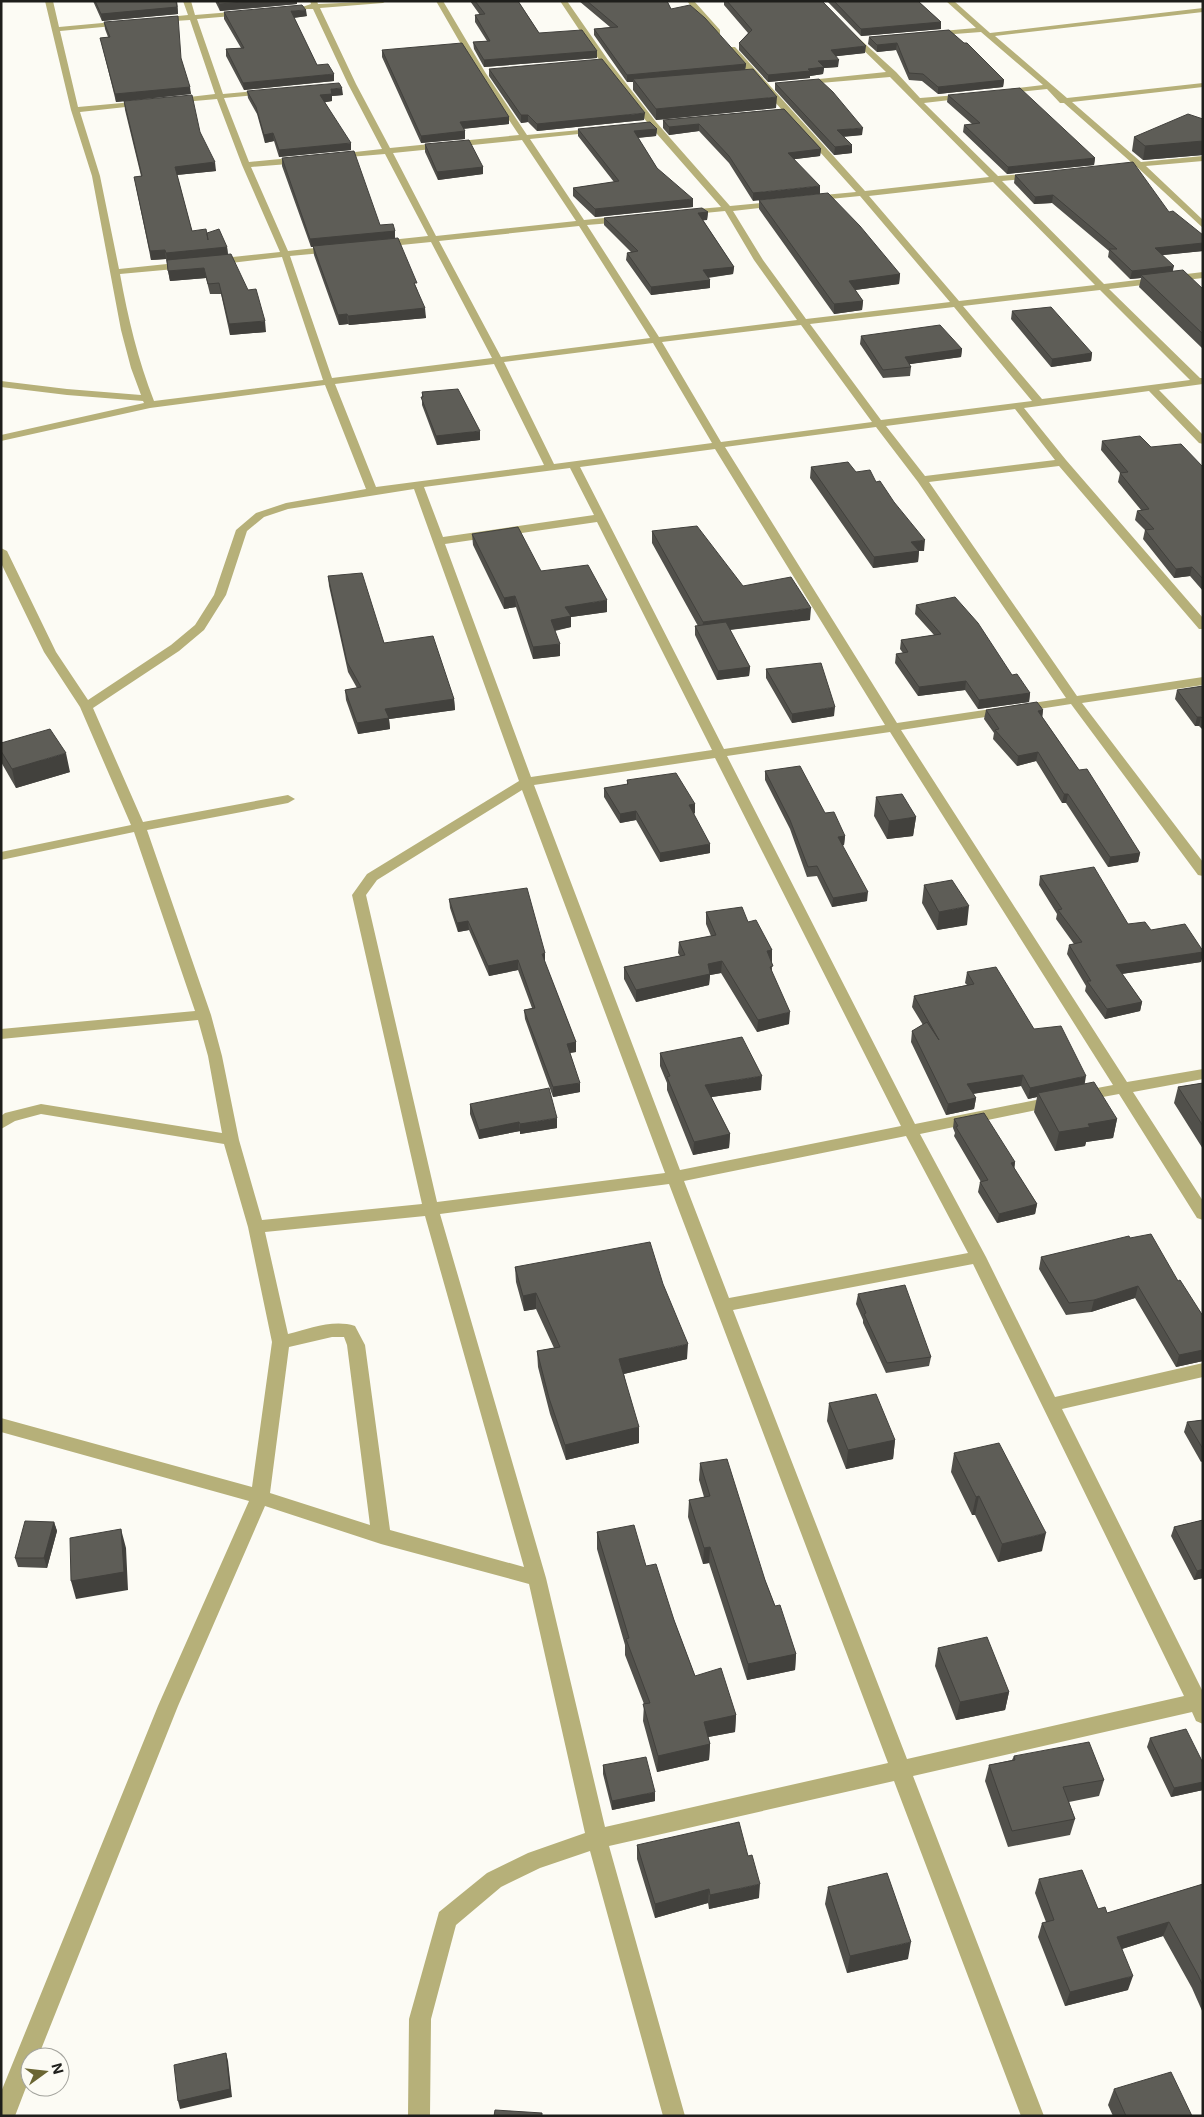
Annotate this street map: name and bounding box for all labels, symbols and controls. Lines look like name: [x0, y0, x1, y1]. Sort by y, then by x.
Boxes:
north arrow: [20, 2047, 70, 2097]
text: N: [48, 2061, 68, 2076]

